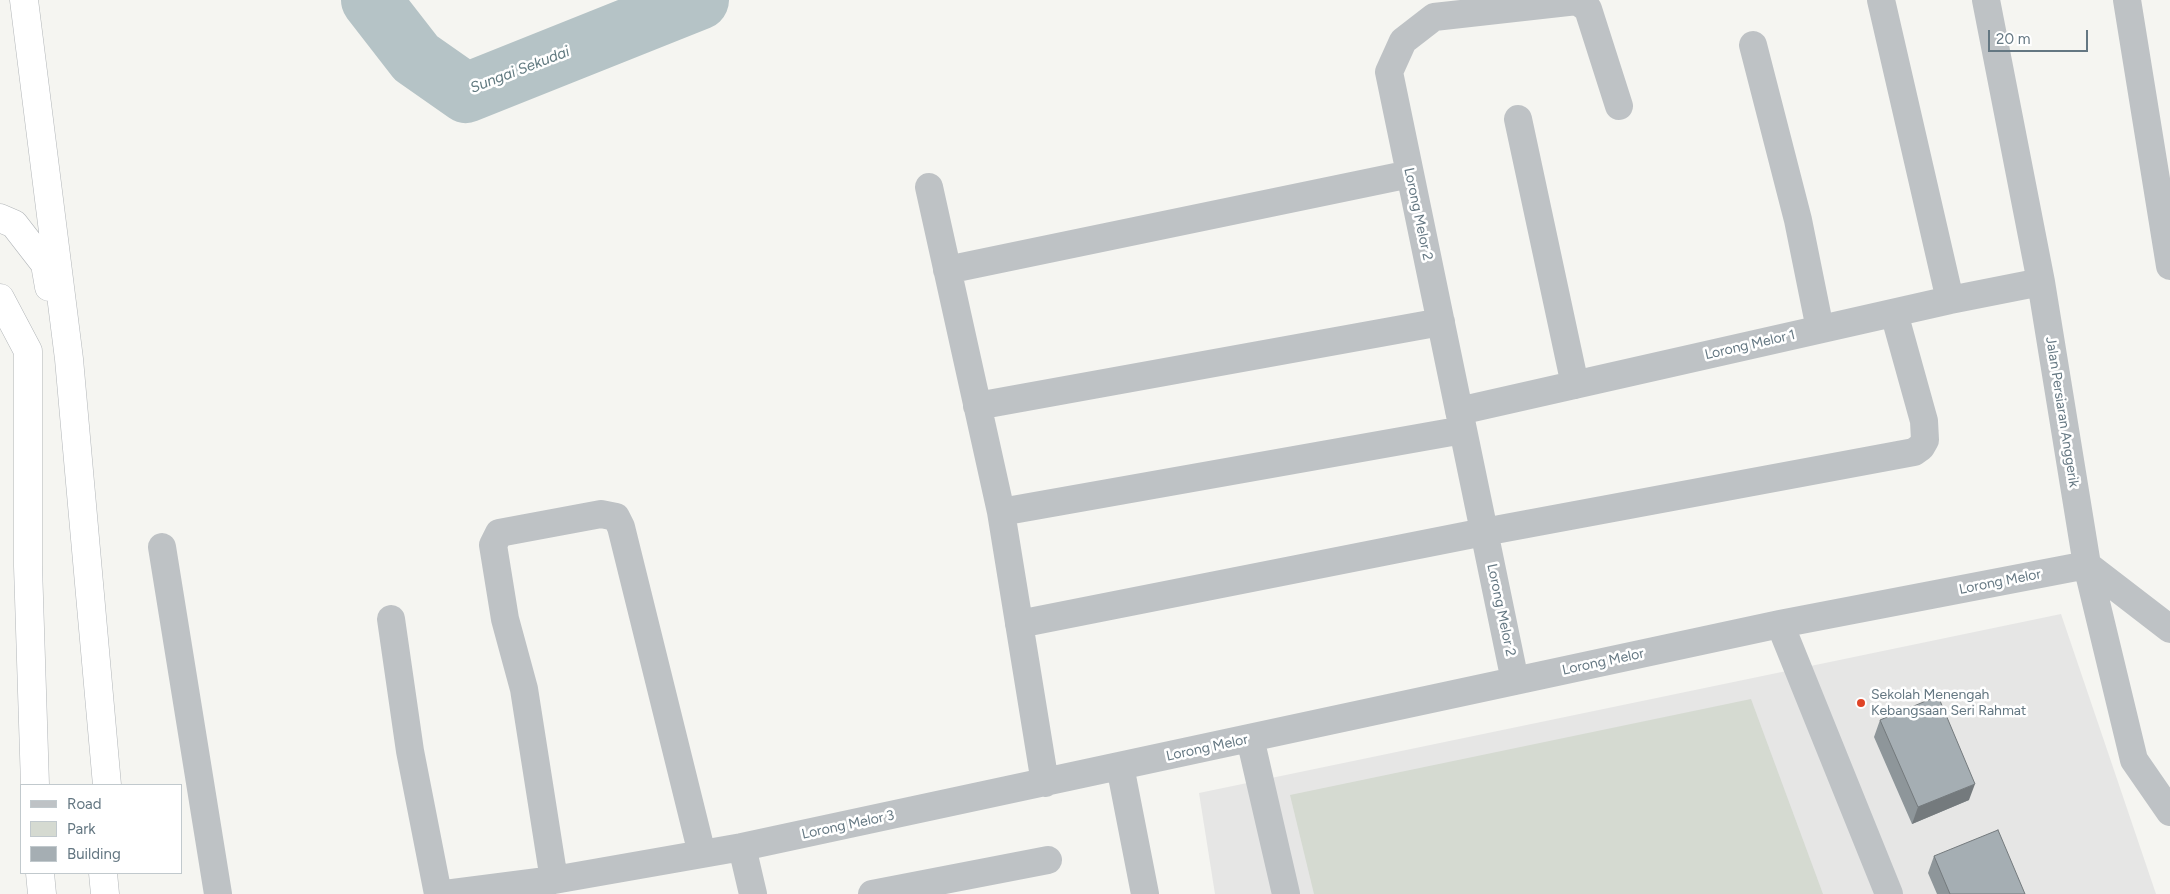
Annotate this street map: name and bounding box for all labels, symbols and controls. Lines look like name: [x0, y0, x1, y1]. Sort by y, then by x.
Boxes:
scale bar: [1990, 20, 2090, 52]
text: 20 m: [1996, 30, 2030, 48]
water label: Sungai Sekudai: [468, 43, 572, 97]
street label: Lorong Melor 2: [1400, 166, 1436, 262]
street label: Lorong Melor 1: [1703, 326, 1797, 364]
street label: Jalan Persiaran Anggerik: [2042, 335, 2082, 489]
street label: Lorong Melor 2: [1483, 562, 1519, 658]
street label: Lorong Melor: [1958, 566, 2042, 598]
street label: Lorong Melor: [1561, 645, 1645, 679]
place label: Sekolah Menengah Kebangsaan Seri Rahmat: [1871, 687, 2026, 720]
marker: Sekolah Menengah Kebangsaan Seri Rahmat: [1855, 697, 1867, 709]
street label: Lorong Melor: [1165, 731, 1249, 765]
legend: [20, 784, 182, 874]
text: Road: [67, 795, 102, 813]
street label: Lorong Melor 3: [800, 807, 896, 843]
text: Park: [67, 820, 96, 838]
text: Building: [67, 845, 121, 863]

